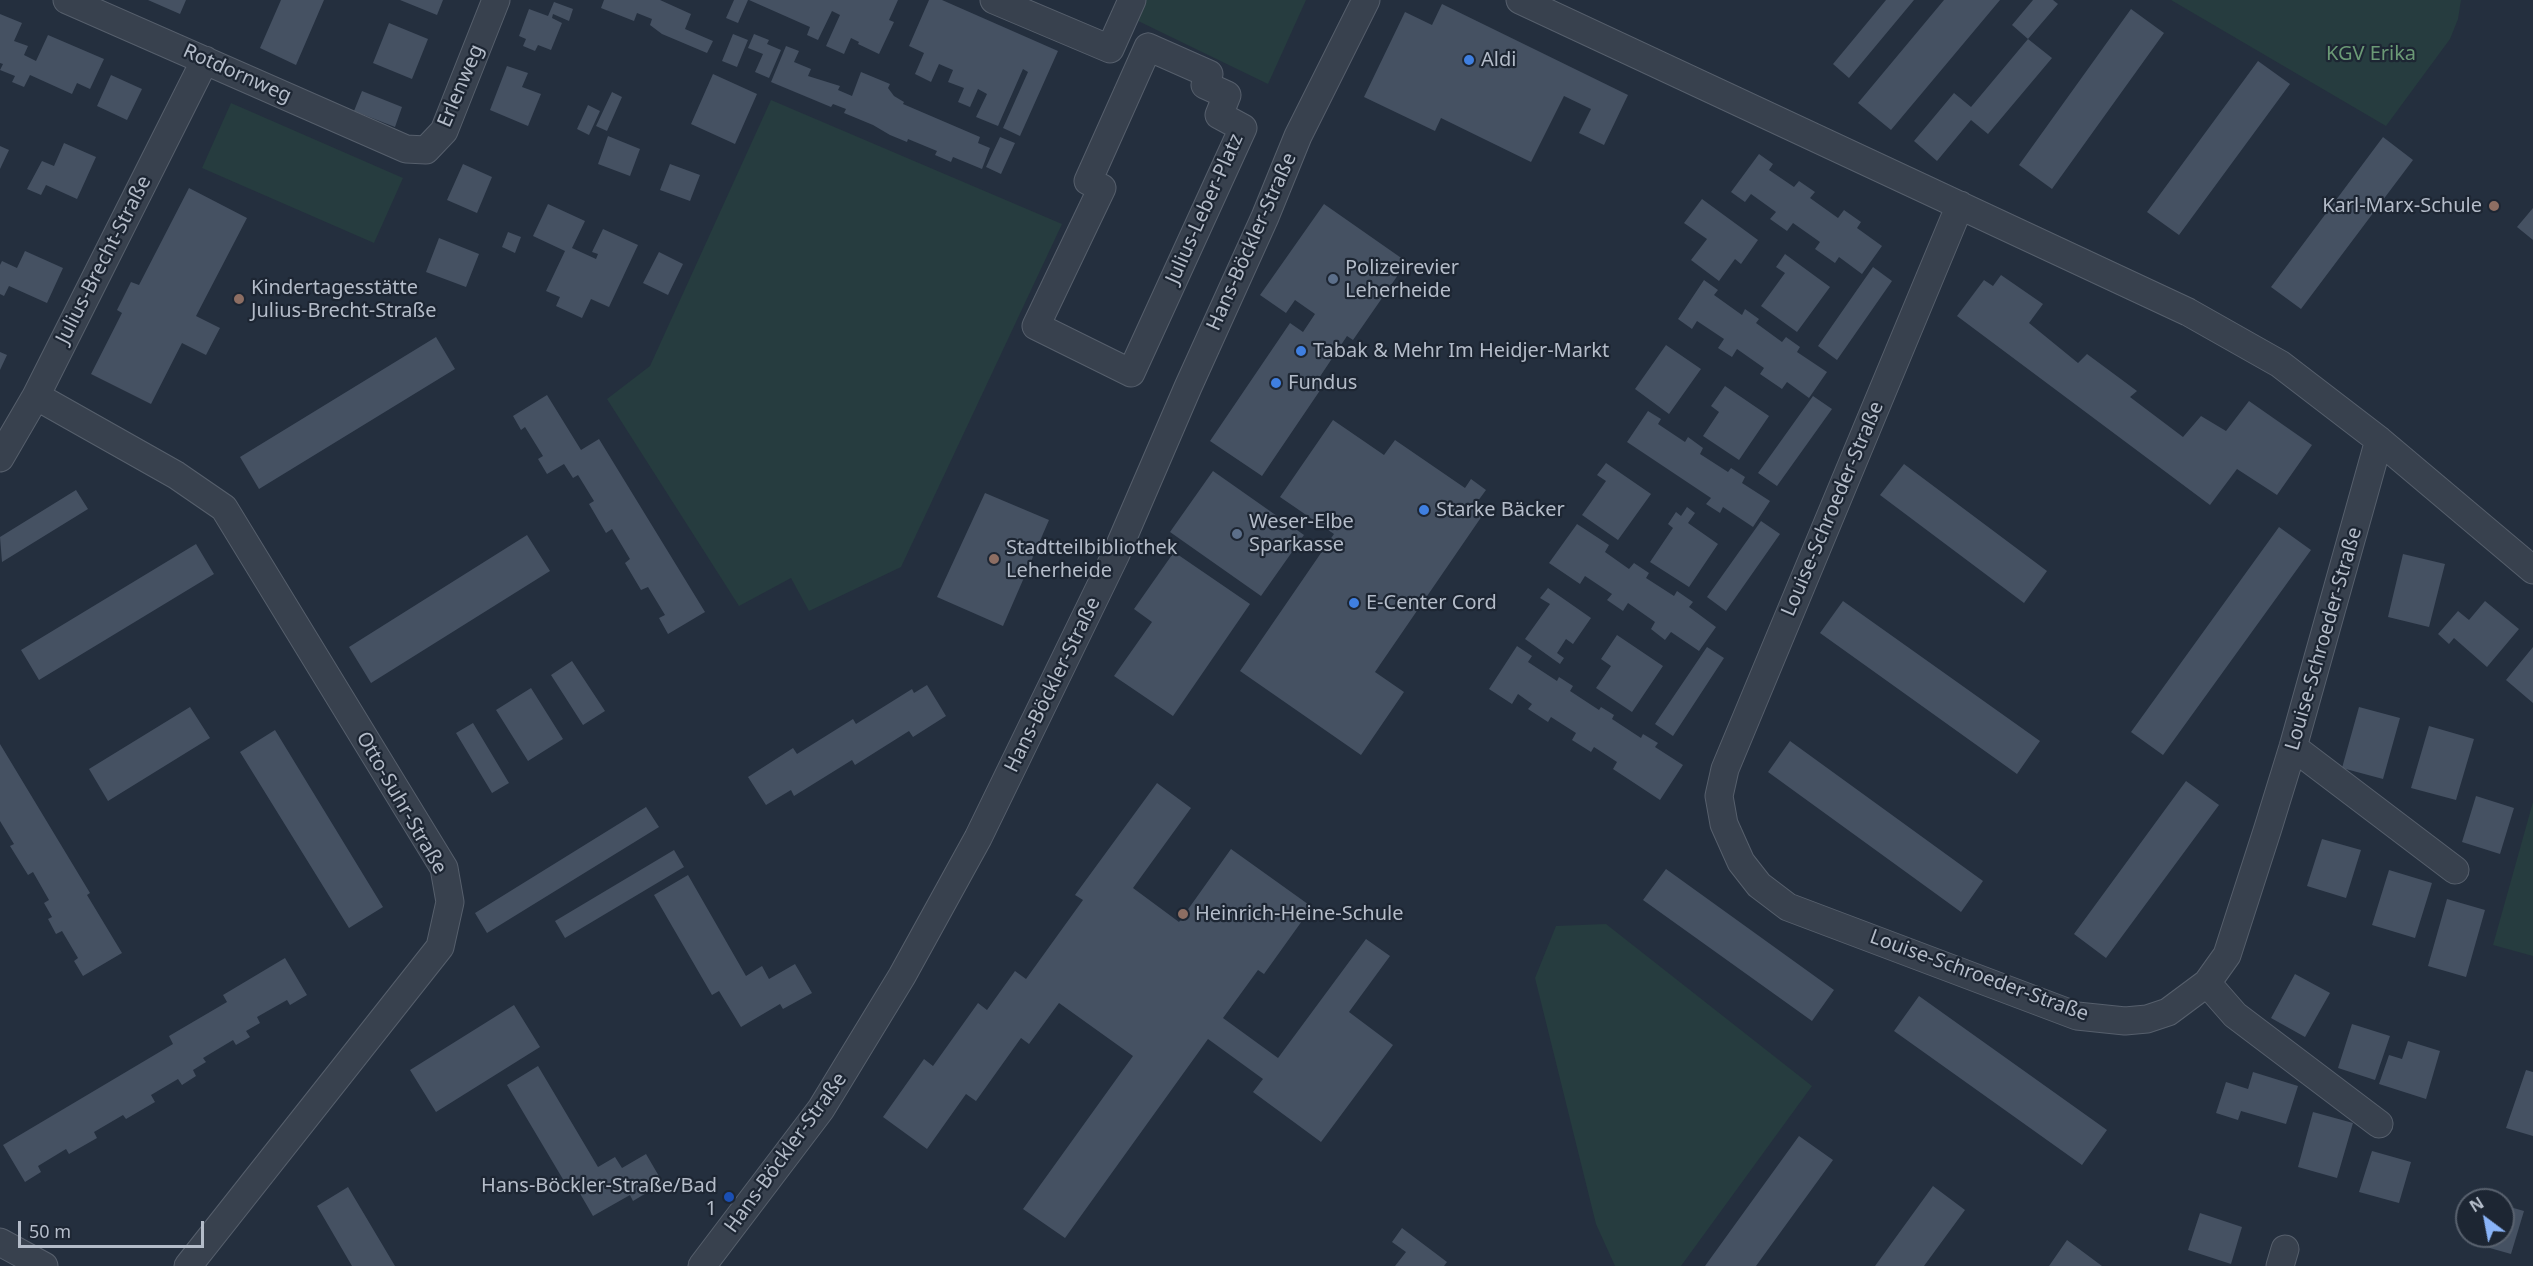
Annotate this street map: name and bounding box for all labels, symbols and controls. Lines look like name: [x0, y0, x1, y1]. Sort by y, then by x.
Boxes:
street label: Rotdornweg: [179, 39, 295, 109]
street label: Erlenweg: [433, 41, 489, 131]
park label: KGV Erika: [2326, 42, 2416, 66]
place label: Aldi: [1481, 48, 1516, 72]
marker: Aldi: [1462, 53, 1476, 67]
street label: Julius-Leber-Platz: [1161, 130, 1249, 288]
street label: Hans-Böckler-Straße: [1202, 149, 1302, 335]
street label: Julius-Brecht-Straße: [51, 172, 157, 348]
place label: Karl-Marx-Schule: [2322, 194, 2482, 218]
marker: Karl-Marx-Schule: [2487, 199, 2501, 213]
place label: Polizeirevier Leherheide: [1345, 256, 1459, 303]
marker: Polizeirevier Leherheide: [1326, 272, 1340, 286]
place label: Kindertagesstätte Julius-Brecht-Straße: [251, 276, 436, 323]
marker: Kindertagesstätte Julius-Brecht-Straße: [232, 292, 246, 306]
place label: Tabak & Mehr Im Heidjer-Markt: [1313, 339, 1609, 363]
marker: Tabak & Mehr Im Heidjer-Markt: [1294, 344, 1308, 358]
place label: Fundus: [1288, 371, 1357, 395]
marker: Fundus: [1269, 376, 1283, 390]
street label: Louise-Schroeder-Straße: [1777, 398, 1889, 620]
place label: Starke Bäcker: [1436, 498, 1565, 522]
marker: Starke Bäcker: [1417, 503, 1431, 517]
place label: Weser-Elbe Sparkasse: [1249, 510, 1354, 557]
street label: Louise-Schroeder-Straße: [2281, 525, 2367, 753]
marker: Weser-Elbe Sparkasse: [1230, 527, 1244, 541]
place label: Stadtteilbibliothek Leherheide: [1006, 536, 1177, 583]
marker: Stadtteilbibliothek Leherheide: [987, 552, 1001, 566]
place label: E-Center Cord: [1366, 591, 1497, 615]
street label: Hans-Böckler-Straße: [1000, 593, 1106, 777]
marker: E-Center Cord: [1347, 596, 1361, 610]
street label: Otto-Suhr-Straße: [351, 728, 451, 878]
place label: Heinrich-Heine-Schule: [1195, 902, 1404, 926]
marker: Heinrich-Heine-Schule: [1176, 907, 1190, 921]
street label: Louise-Schroeder-Straße: [1866, 925, 2092, 1027]
street label: Hans-Böckler-Straße: [720, 1068, 852, 1238]
place label: Hans-Böckler-Straße/Bad 1: [481, 1174, 717, 1221]
north arrow: [2455, 1188, 2515, 1248]
marker: Hans-Böckler-Straße/Bad 1: [722, 1190, 736, 1204]
text: N: [2465, 1192, 2488, 1217]
scale bar: [21, 1209, 207, 1247]
text: 50 m: [29, 1219, 71, 1243]

